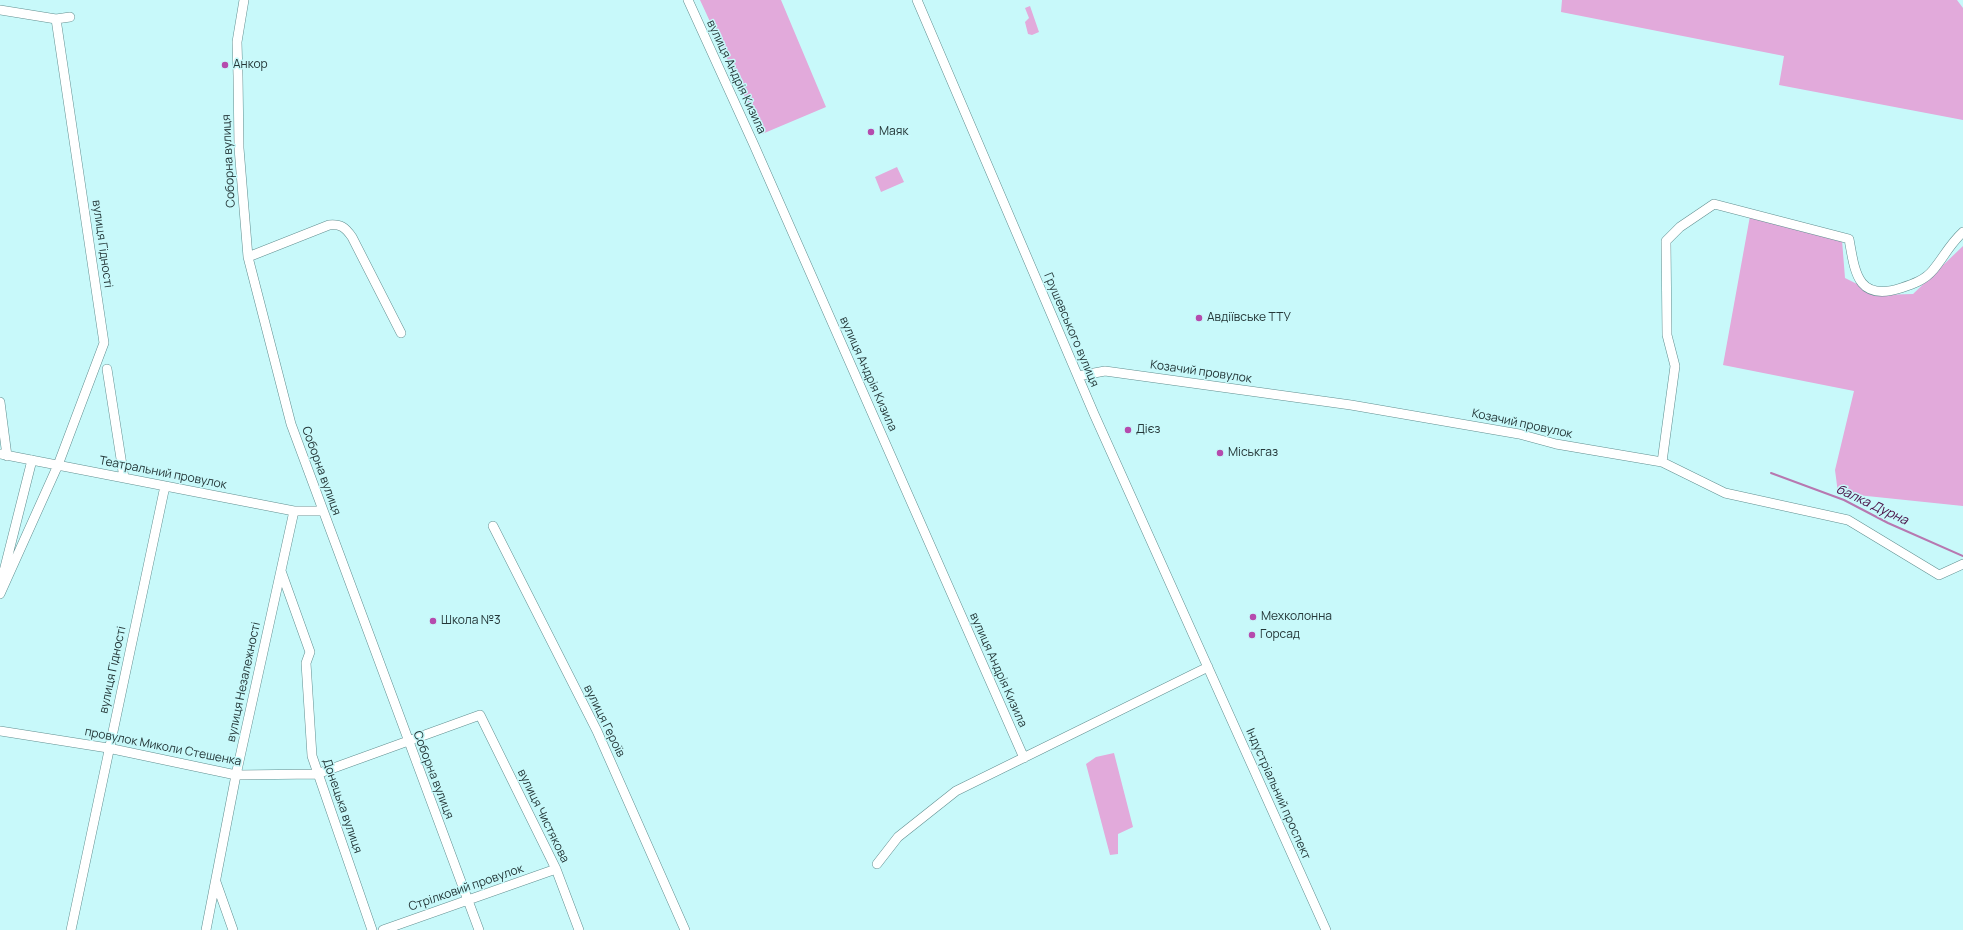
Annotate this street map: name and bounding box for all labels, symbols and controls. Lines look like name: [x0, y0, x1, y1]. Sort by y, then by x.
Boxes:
street label: вулиця Андрія Кизила: [703, 18, 769, 136]
place label: Анкор: [233, 58, 268, 72]
marker: Анкор: [220, 60, 230, 70]
street label: Соборна вулиця: [219, 114, 239, 208]
place label: Маяк: [879, 125, 908, 139]
marker: Маяк: [866, 127, 876, 137]
street label: вулиця Гідності: [89, 199, 115, 289]
street label: Грушевського вулиця: [1040, 271, 1102, 389]
place label: Авдіївське ТТУ: [1207, 311, 1291, 325]
marker: Авдіївське ТТУ: [1194, 313, 1204, 323]
street label: вулиця Андрія Кизила: [836, 314, 900, 434]
street label: Козачий провулок: [1149, 358, 1253, 386]
street label: Козачий провулок: [1470, 406, 1574, 442]
place label: Дієз: [1136, 423, 1160, 437]
street label: Соборна вулиця: [298, 425, 344, 517]
marker: Дієз: [1123, 425, 1133, 435]
place label: Міськгаз: [1228, 446, 1278, 460]
marker: Міськгаз: [1215, 448, 1225, 458]
street label: Театральний провулок: [98, 454, 228, 492]
water label: балка Дурна: [1834, 482, 1910, 528]
street label: вулиця Андрія Кизила: [966, 610, 1030, 730]
place label: Мехколонна: [1261, 610, 1332, 624]
marker: Мехколонна: [1248, 612, 1258, 622]
place label: Школа №3: [441, 614, 501, 628]
marker: Школа №3: [428, 616, 438, 626]
street label: вулиця Незалежності: [224, 621, 264, 743]
street label: вулиця Гідності: [97, 625, 129, 715]
place label: Горсад: [1260, 628, 1300, 642]
marker: Горсад: [1247, 630, 1257, 640]
street label: вулиця Героїв: [580, 682, 628, 760]
street label: провулок Миколи Стешенка: [83, 725, 243, 769]
street label: Індустріальний проспект: [1243, 726, 1313, 862]
street label: Соборна вулиця: [410, 729, 456, 821]
street label: Донецька вулиця: [319, 757, 365, 855]
street label: вулиця Чистякова: [514, 767, 572, 865]
street label: Стрілковий провулок: [407, 862, 525, 914]

